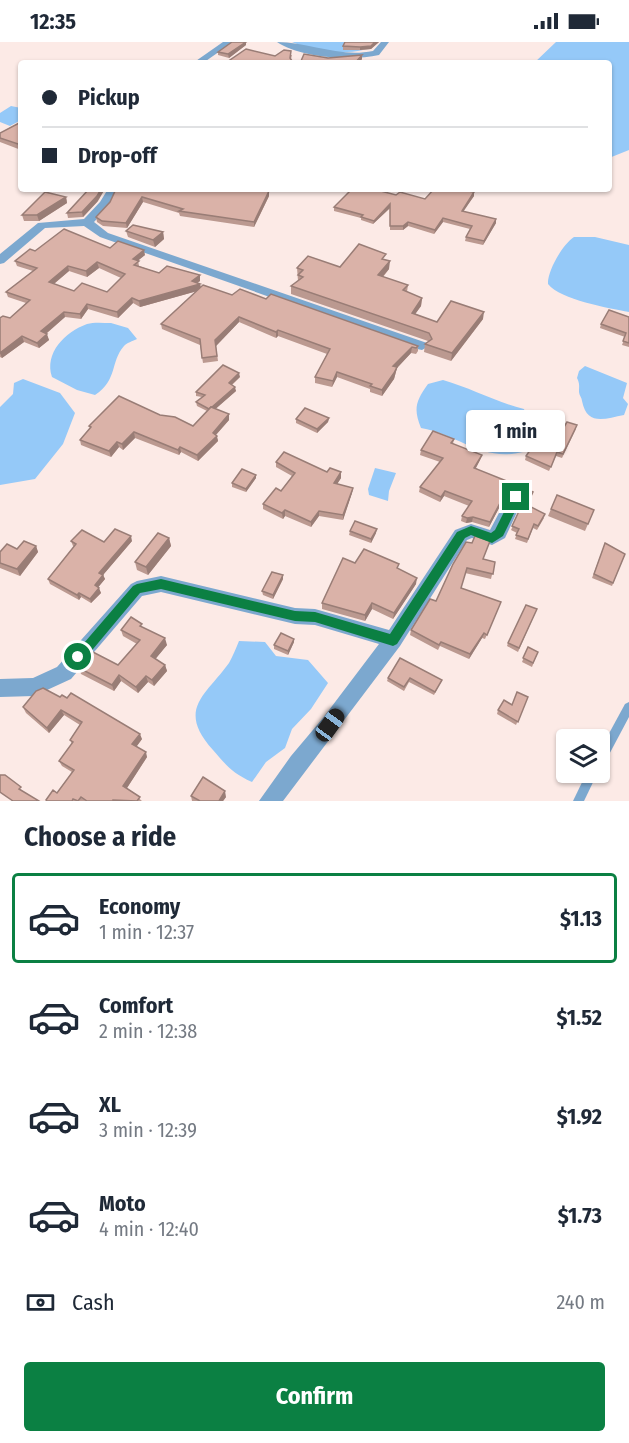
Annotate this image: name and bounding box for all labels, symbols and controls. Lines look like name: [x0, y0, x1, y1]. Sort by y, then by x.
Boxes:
text: 12:35: [30, 8, 76, 35]
text: Pickup: [78, 84, 140, 111]
text: Drop-off: [78, 142, 157, 169]
callout: 1 min: [466, 410, 566, 452]
text: 1 min: [494, 419, 537, 443]
route end: [502, 483, 529, 510]
route start: [64, 643, 91, 670]
car: [312, 705, 348, 745]
map controls: [556, 729, 610, 783]
button: layers: [556, 729, 610, 783]
text: Choose a ride: [24, 821, 176, 853]
icon: car: [27, 891, 81, 945]
text: Economy: [99, 893, 180, 920]
text: $1.13: [560, 905, 602, 932]
text: 1 min · 12:37: [99, 920, 194, 944]
icon: car: [27, 990, 81, 1044]
text: Comfort: [99, 992, 173, 1019]
text: $1.52: [557, 1004, 602, 1031]
text: 2 min · 12:38: [99, 1019, 197, 1043]
icon: car: [27, 1089, 81, 1143]
text: XL: [99, 1091, 121, 1118]
text: $1.92: [557, 1103, 602, 1130]
text: 3 min · 12:39: [99, 1118, 197, 1142]
icon: car: [27, 1188, 81, 1242]
text: Moto: [99, 1190, 146, 1217]
text: $1.73: [558, 1202, 602, 1229]
text: 4 min · 12:40: [99, 1217, 199, 1241]
icon: cash: [24, 1286, 57, 1319]
text: Cash: [72, 1289, 115, 1316]
text: 240 m: [556, 1290, 605, 1314]
button: Confirm: [24, 1362, 605, 1431]

